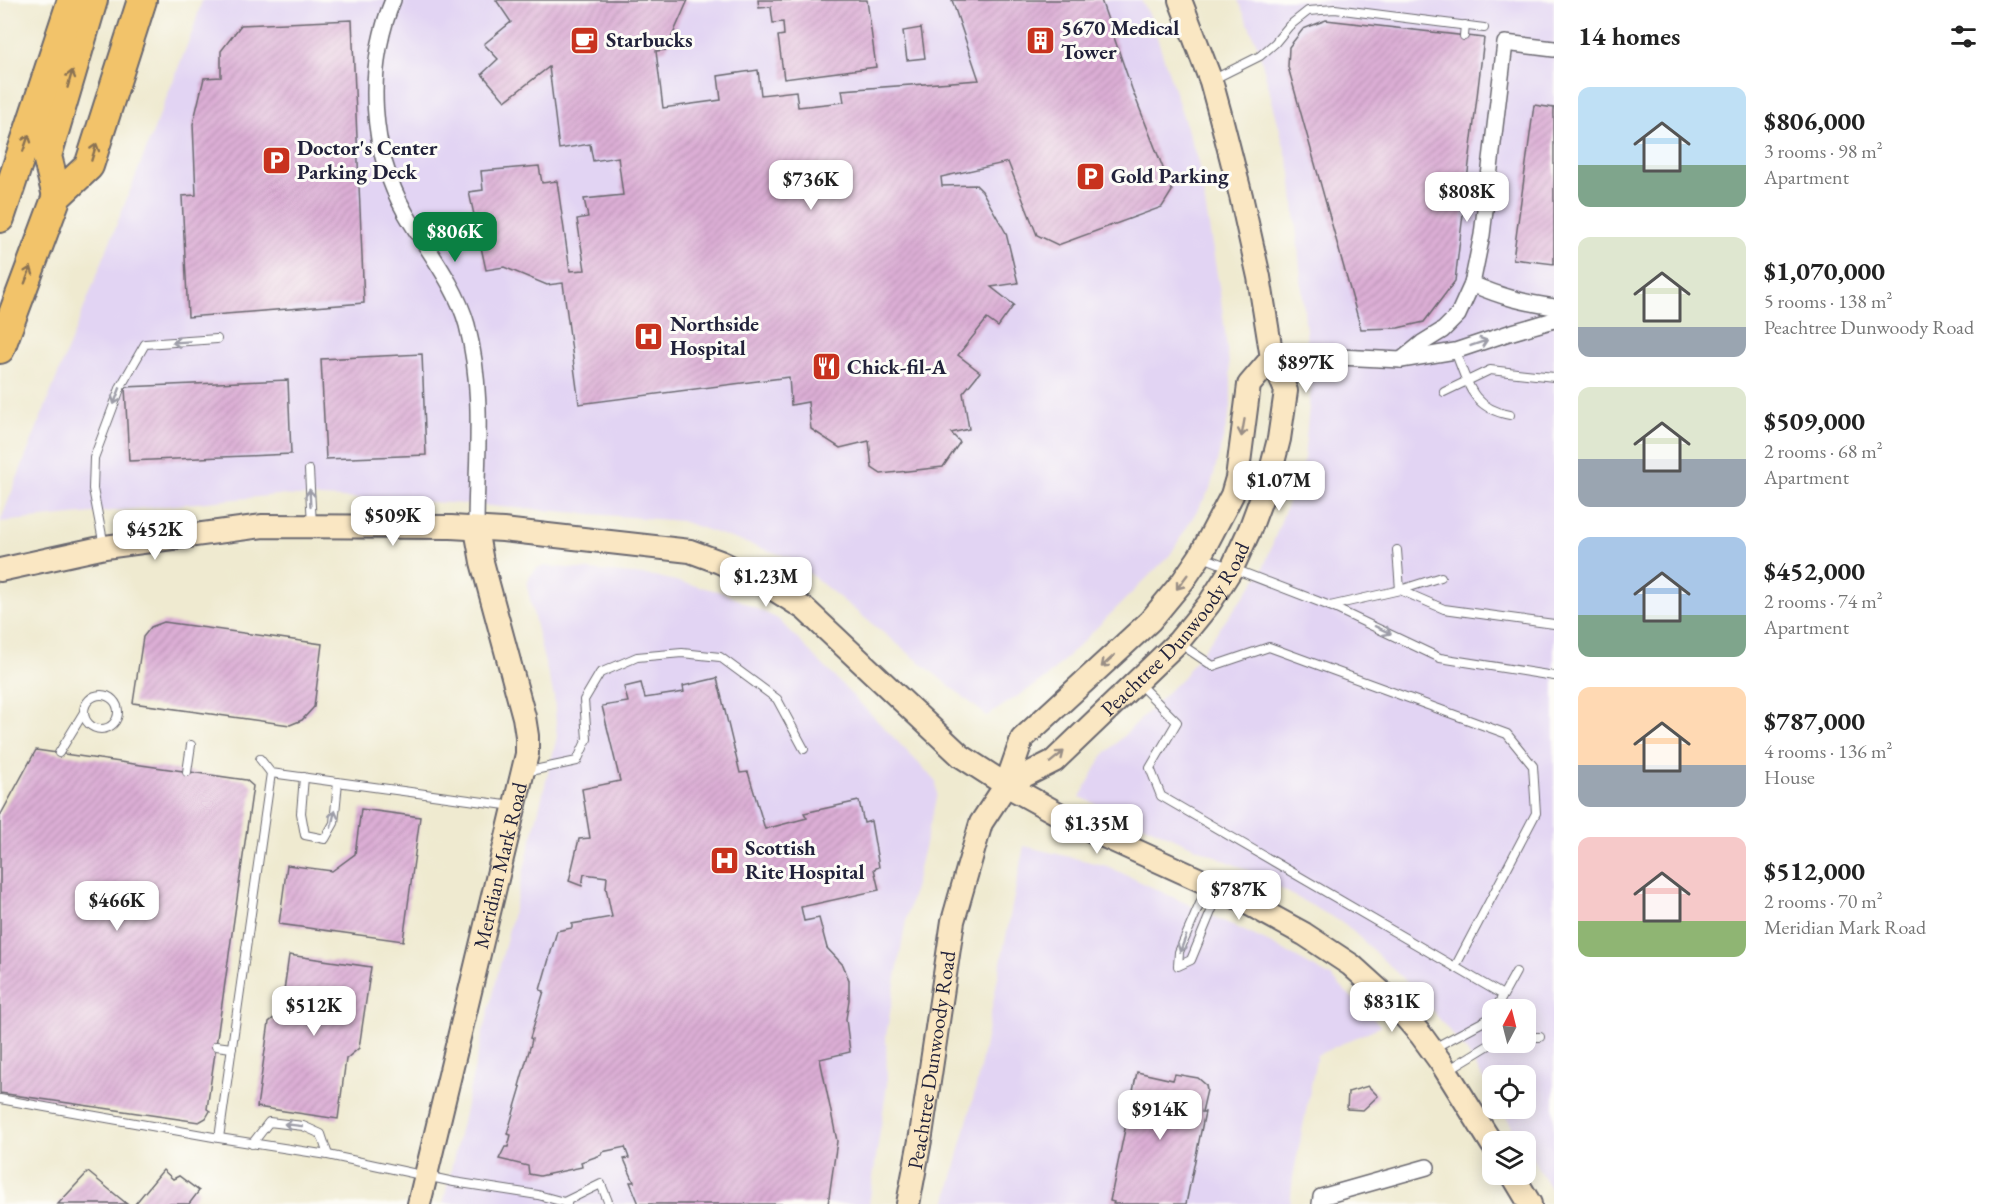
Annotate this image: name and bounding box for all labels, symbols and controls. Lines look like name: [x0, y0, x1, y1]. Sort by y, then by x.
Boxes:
place label: 5670 Medical Tower: [1061, 14, 1179, 65]
text: 14 homes: [1578, 19, 1680, 53]
icon: filters: [1947, 20, 1980, 53]
cafe icon: Starbucks: [569, 24, 601, 56]
building icon: 5670 Medical Tower: [1024, 24, 1056, 56]
place label: Starbucks: [606, 26, 693, 53]
one-way arrow: [65, 70, 76, 89]
text: $806,000: [1764, 104, 1865, 138]
icon: home: [1626, 111, 1698, 183]
one-way arrow: [21, 134, 32, 153]
place label: Doctor's Center Parking Deck: [297, 134, 438, 185]
text: 3 rooms · 98 m²: [1764, 138, 1883, 164]
one-way arrow: [89, 143, 100, 162]
parking icon: Doctor's Center Parking Deck: [260, 144, 292, 176]
pin: $736K: [769, 160, 853, 211]
parking icon: Gold Parking: [1074, 160, 1106, 192]
place label: Gold Parking: [1111, 162, 1229, 189]
text: Apartment: [1764, 164, 1849, 190]
text: $736K: [783, 166, 839, 192]
pin: $808K: [1425, 172, 1509, 223]
text: $808K: [1439, 178, 1495, 204]
pin: $806K: [413, 212, 497, 263]
text: $806K: [427, 218, 483, 244]
text: $1,070,000: [1764, 254, 1885, 288]
icon: home: [1626, 261, 1698, 333]
one-way arrow: [23, 266, 34, 285]
text: 5 rooms · 138 m²: [1764, 288, 1892, 314]
place label: Northside Hospital: [670, 310, 759, 361]
text: Peachtree Dunwoody Road: [1764, 314, 1974, 340]
hospital icon: Northside Hospital: [633, 320, 665, 352]
one-way arrow: [172, 337, 191, 348]
one-way arrow: [1469, 337, 1488, 348]
pin: $897K: [1264, 343, 1348, 394]
text: $897K: [1278, 349, 1334, 375]
restaurant icon: Chick-fil-A: [810, 351, 842, 383]
place label: Chick-fil-A: [847, 353, 947, 380]
one-way arrow: [111, 386, 122, 405]
text: $509,000: [1764, 404, 1865, 438]
icon: home: [1626, 411, 1698, 483]
one-way arrow: [1237, 418, 1248, 438]
text: 2 rooms · 68 m²: [1764, 438, 1883, 464]
pin: $1.07M: [1230, 461, 1328, 512]
text: Apartment: [1764, 464, 1849, 490]
text: $1.07M: [1247, 467, 1311, 493]
one-way arrow: [305, 489, 316, 509]
pin: $509K: [351, 496, 435, 547]
text: $509K: [365, 502, 421, 528]
pin: $452K: [113, 510, 197, 561]
text: $452K: [127, 516, 183, 542]
street label: Peachtree Dunwoody Road: [1095, 537, 1255, 722]
text: $452,000: [1764, 554, 1865, 588]
pin: $1.23M: [717, 557, 815, 608]
icon: home: [1626, 561, 1698, 633]
text: $1.23M: [734, 563, 798, 589]
one-way arrow: [1175, 574, 1188, 590]
text: 2 rooms · 74 m²: [1764, 588, 1883, 614]
text: Apartment: [1764, 614, 1849, 640]
one-way arrow: [1374, 625, 1392, 637]
one-way arrow: [1100, 654, 1115, 668]
text: $787,000: [1764, 704, 1865, 738]
icon: home: [1626, 711, 1698, 783]
text: 4 rooms · 136 m²: [1764, 738, 1892, 764]
one-way arrow: [1049, 751, 1065, 764]
text: House: [1764, 764, 1815, 790]
street label: Meridian Mark Road: [467, 779, 533, 951]
pin: $1.35M: [1048, 804, 1146, 855]
one-way arrow: [328, 810, 339, 829]
text: $1.35M: [1065, 810, 1129, 836]
place label: Scottish Rite Hospital: [745, 834, 865, 885]
hospital icon: Scottish Rite Hospital: [708, 844, 740, 876]
text: $512,000: [1764, 854, 1865, 888]
icon: home: [1626, 861, 1698, 933]
pin: $787K: [1197, 870, 1281, 921]
text: $787K: [1211, 876, 1267, 902]
pin: $466K: [75, 881, 159, 932]
text: $466K: [89, 887, 145, 913]
text: 2 rooms · 70 m²: [1764, 888, 1883, 914]
text: Meridian Mark Road: [1764, 914, 1926, 940]
one-way arrow: [1176, 934, 1187, 953]
street label: Peachtree Dunwoody Road: [901, 948, 961, 1171]
pin: $831K: [1350, 982, 1434, 1033]
pin: $512K: [272, 986, 356, 1037]
text: $831K: [1364, 988, 1420, 1014]
text: $512K: [286, 992, 342, 1018]
north arrow: [1482, 999, 1536, 1053]
map controls: [1482, 999, 1536, 1185]
button: locate: [1482, 1065, 1536, 1119]
pin: $914K: [1118, 1090, 1202, 1141]
text: $914K: [1132, 1096, 1188, 1122]
one-way arrow: [283, 1119, 303, 1130]
button: layers: [1482, 1131, 1536, 1185]

